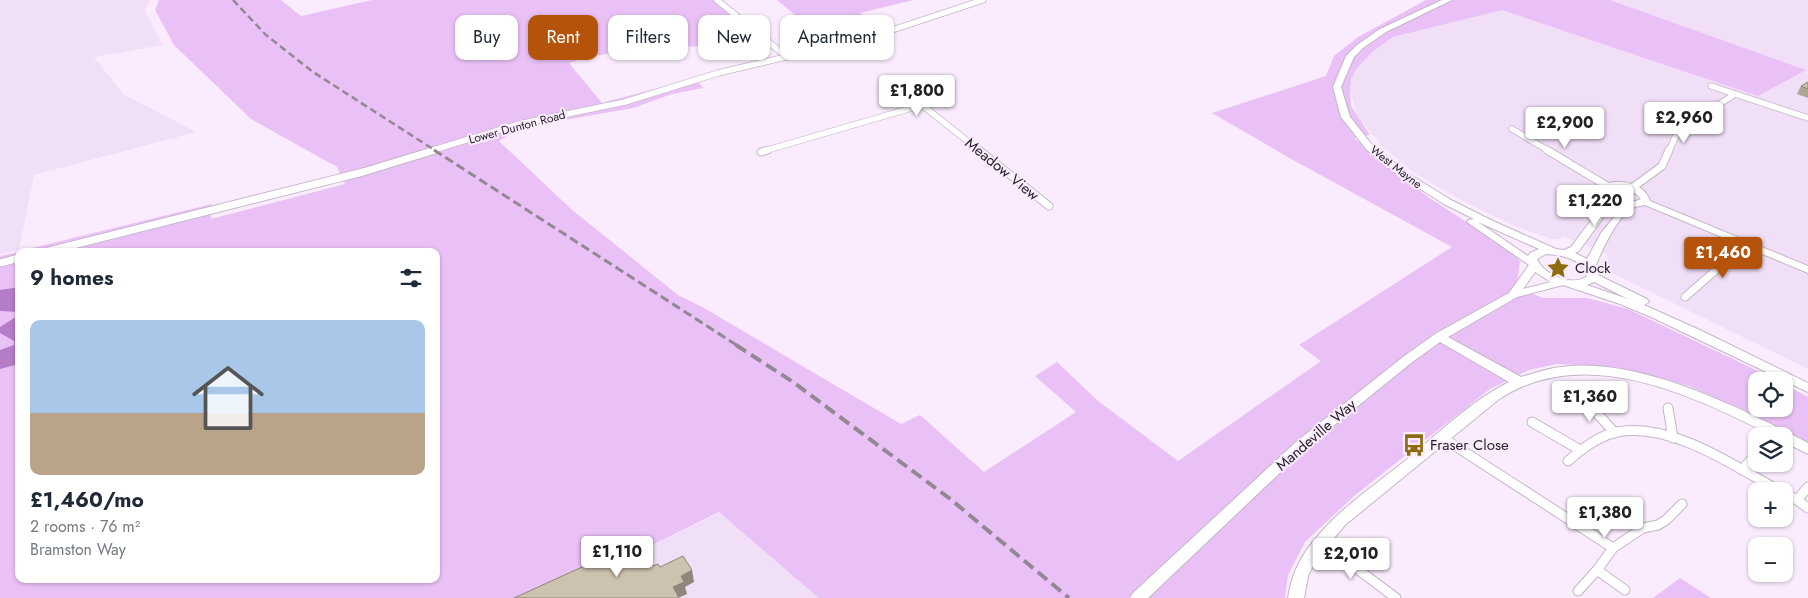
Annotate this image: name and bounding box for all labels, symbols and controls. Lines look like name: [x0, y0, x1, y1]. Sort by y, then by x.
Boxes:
chip: Buy: [455, 15, 518, 60]
chip: Rent: [528, 15, 598, 60]
chip: Filters: [608, 15, 688, 60]
chip: New: [698, 15, 770, 60]
chip: Apartment: [780, 15, 894, 60]
pin: £1,800: [876, 74, 958, 117]
text: £1,800: [890, 79, 944, 102]
pin: £2,960: [1643, 102, 1725, 144]
street label: Lower Dunton Road: [467, 105, 567, 149]
pin: £2,900: [1524, 106, 1606, 149]
text: £2,960: [1655, 106, 1713, 129]
text: £2,900: [1536, 111, 1594, 134]
street label: Meadow View: [960, 132, 1044, 206]
street label: West Mayne: [1366, 141, 1426, 193]
pin: £1,220: [1554, 184, 1636, 227]
text: £1,220: [1568, 189, 1622, 212]
pin: £1,460: [1682, 236, 1764, 279]
text: £1,460: [1695, 241, 1751, 264]
place icon: Clock: [1545, 255, 1571, 281]
place label: Clock: [1575, 257, 1611, 279]
text: 9 homes: [30, 263, 114, 293]
icon: filters: [397, 264, 425, 292]
icon: home: [183, 353, 273, 443]
map controls: [1748, 372, 1793, 582]
button: locate: [1748, 372, 1793, 417]
pin: £1,360: [1549, 380, 1631, 423]
text: £1,360: [1563, 385, 1617, 408]
street label: Mandeville Way: [1271, 394, 1361, 476]
button: layers: [1748, 427, 1793, 472]
bus stop icon: Fraser Close: [1401, 432, 1427, 458]
place label: Fraser Close: [1430, 434, 1509, 456]
button: +: [1748, 482, 1793, 527]
text: £1,460/mo: [30, 485, 144, 515]
pin: £1,380: [1564, 496, 1646, 539]
text: £1,380: [1578, 501, 1632, 524]
text: 2 rooms · 76 m²: [30, 515, 140, 538]
pin: £1,110: [576, 536, 658, 578]
button: −: [1748, 537, 1793, 582]
text: Bramston Way: [30, 538, 126, 561]
pin: £2,010: [1310, 538, 1392, 580]
text: £1,110: [592, 540, 642, 563]
text: £2,010: [1324, 542, 1378, 565]

